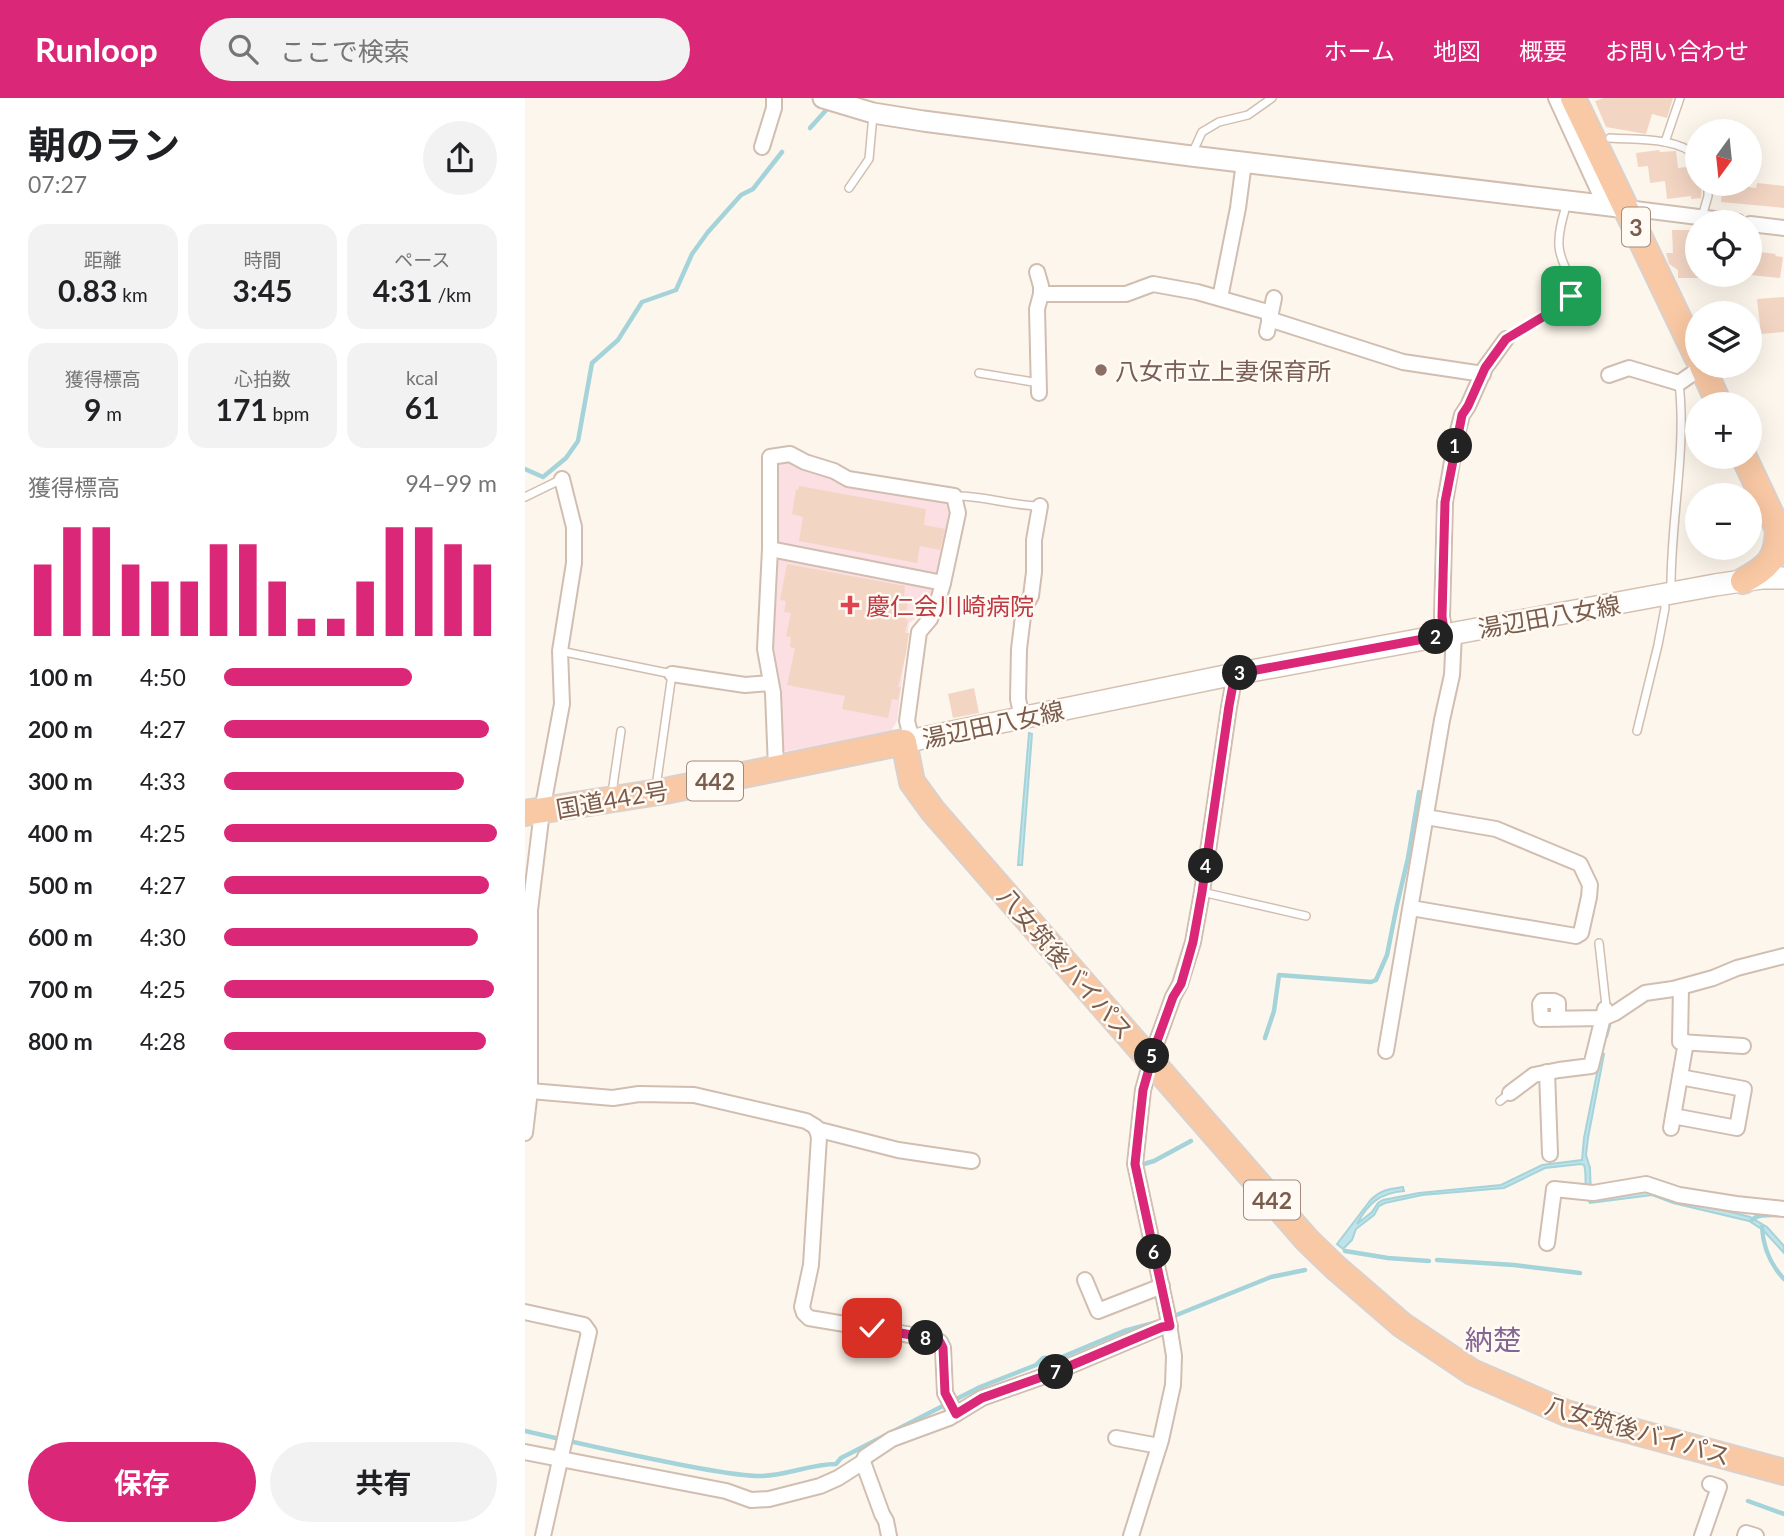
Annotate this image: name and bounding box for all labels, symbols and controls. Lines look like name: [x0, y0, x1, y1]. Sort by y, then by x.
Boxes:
search box: [200, 18, 690, 81]
text: Runloop: [35, 29, 158, 69]
icon: search: [224, 30, 262, 68]
text: ここで検索: [280, 35, 410, 67]
text: ホーム: [1324, 36, 1395, 65]
text: 地図: [1433, 36, 1481, 65]
text: 概要: [1519, 36, 1567, 65]
text: お問い合わせ: [1605, 36, 1749, 65]
north arrow: [1685, 119, 1762, 196]
map controls: [1685, 119, 1762, 560]
text: 朝のラン: [28, 121, 180, 167]
button: share: [423, 121, 497, 195]
text: 07:27: [28, 170, 87, 198]
road number: 3: [1622, 208, 1650, 246]
button: locate: [1685, 210, 1762, 287]
text: 距離: [84, 248, 122, 271]
text: 時間: [243, 248, 282, 271]
text: ペース: [394, 248, 450, 271]
pin: [1541, 266, 1601, 326]
text: 0.83: [58, 272, 117, 308]
text: 3:45: [233, 272, 292, 308]
text: 4:31: [373, 272, 433, 308]
icon: arrive: [1552, 277, 1590, 315]
text: km: [117, 283, 148, 306]
text: /km: [433, 283, 472, 306]
button: layers: [1685, 301, 1762, 378]
place label: 八女市立上妻保育所: [1115, 356, 1331, 385]
marker: 八女市立上妻保育所: [1093, 362, 1109, 378]
text: kcal: [406, 366, 438, 389]
text: 獲得標高: [65, 367, 141, 390]
text: 心拍数: [234, 367, 291, 390]
text: 61: [405, 389, 440, 425]
text: 9: [84, 391, 101, 427]
text: 171: [216, 391, 268, 427]
button: +: [1685, 392, 1762, 469]
text: m: [101, 402, 122, 425]
text: bpm: [268, 402, 309, 425]
pin: 1: [1437, 428, 1473, 464]
text: 1: [1449, 434, 1460, 457]
text: 94–99 m: [405, 469, 497, 497]
text: 獲得標高: [28, 473, 120, 501]
button: −: [1685, 483, 1762, 560]
street label: 湯辺田八女線: [1476, 589, 1622, 643]
place label: 慶仁会川崎病院: [866, 591, 1034, 620]
marker: 慶仁会川崎病院: [840, 595, 860, 615]
pin: 2: [1419, 620, 1453, 654]
text: 2: [1430, 625, 1441, 648]
pin: 3: [1223, 656, 1257, 690]
text: 3: [1234, 661, 1245, 684]
text: 100 m: [28, 663, 93, 691]
text: 4:50: [140, 663, 186, 691]
street label: 湯辺田八女線: [920, 695, 1066, 753]
text: 200 m: [28, 715, 93, 743]
text: 4:27: [140, 715, 186, 743]
road number: 442: [687, 762, 743, 800]
text: 300 m: [28, 767, 93, 795]
text: 4:33: [140, 767, 186, 795]
street label: 国道442号: [553, 775, 671, 823]
text: 400 m: [28, 819, 93, 847]
text: 4:25: [140, 819, 186, 847]
pin: 4: [1189, 848, 1223, 884]
text: 4: [1200, 854, 1211, 877]
text: 500 m: [28, 871, 93, 899]
text: 4:27: [140, 871, 186, 899]
street label: 八女筑後バイパス: [992, 881, 1140, 1045]
text: 600 m: [28, 923, 93, 951]
text: 4:30: [140, 923, 186, 951]
text: 700 m: [28, 975, 93, 1003]
text: 4:25: [140, 975, 186, 1003]
text: 800 m: [28, 1027, 93, 1055]
text: 4:28: [140, 1027, 186, 1055]
pin: 5: [1135, 1038, 1169, 1074]
text: 5: [1146, 1044, 1157, 1067]
road number: 442: [1244, 1180, 1300, 1219]
pin: 6: [1137, 1234, 1171, 1270]
text: 6: [1148, 1240, 1159, 1263]
pin: [842, 1298, 902, 1358]
icon: check: [853, 1309, 891, 1347]
pin: 8: [909, 1320, 943, 1356]
district label: 納楚: [1465, 1322, 1521, 1356]
text: 8: [920, 1326, 931, 1349]
pin: 7: [1039, 1354, 1073, 1390]
text: 7: [1050, 1360, 1061, 1383]
street label: 八女筑後バイパス: [1542, 1390, 1734, 1470]
button: 保存: [28, 1442, 256, 1522]
button: 共有: [270, 1442, 497, 1522]

